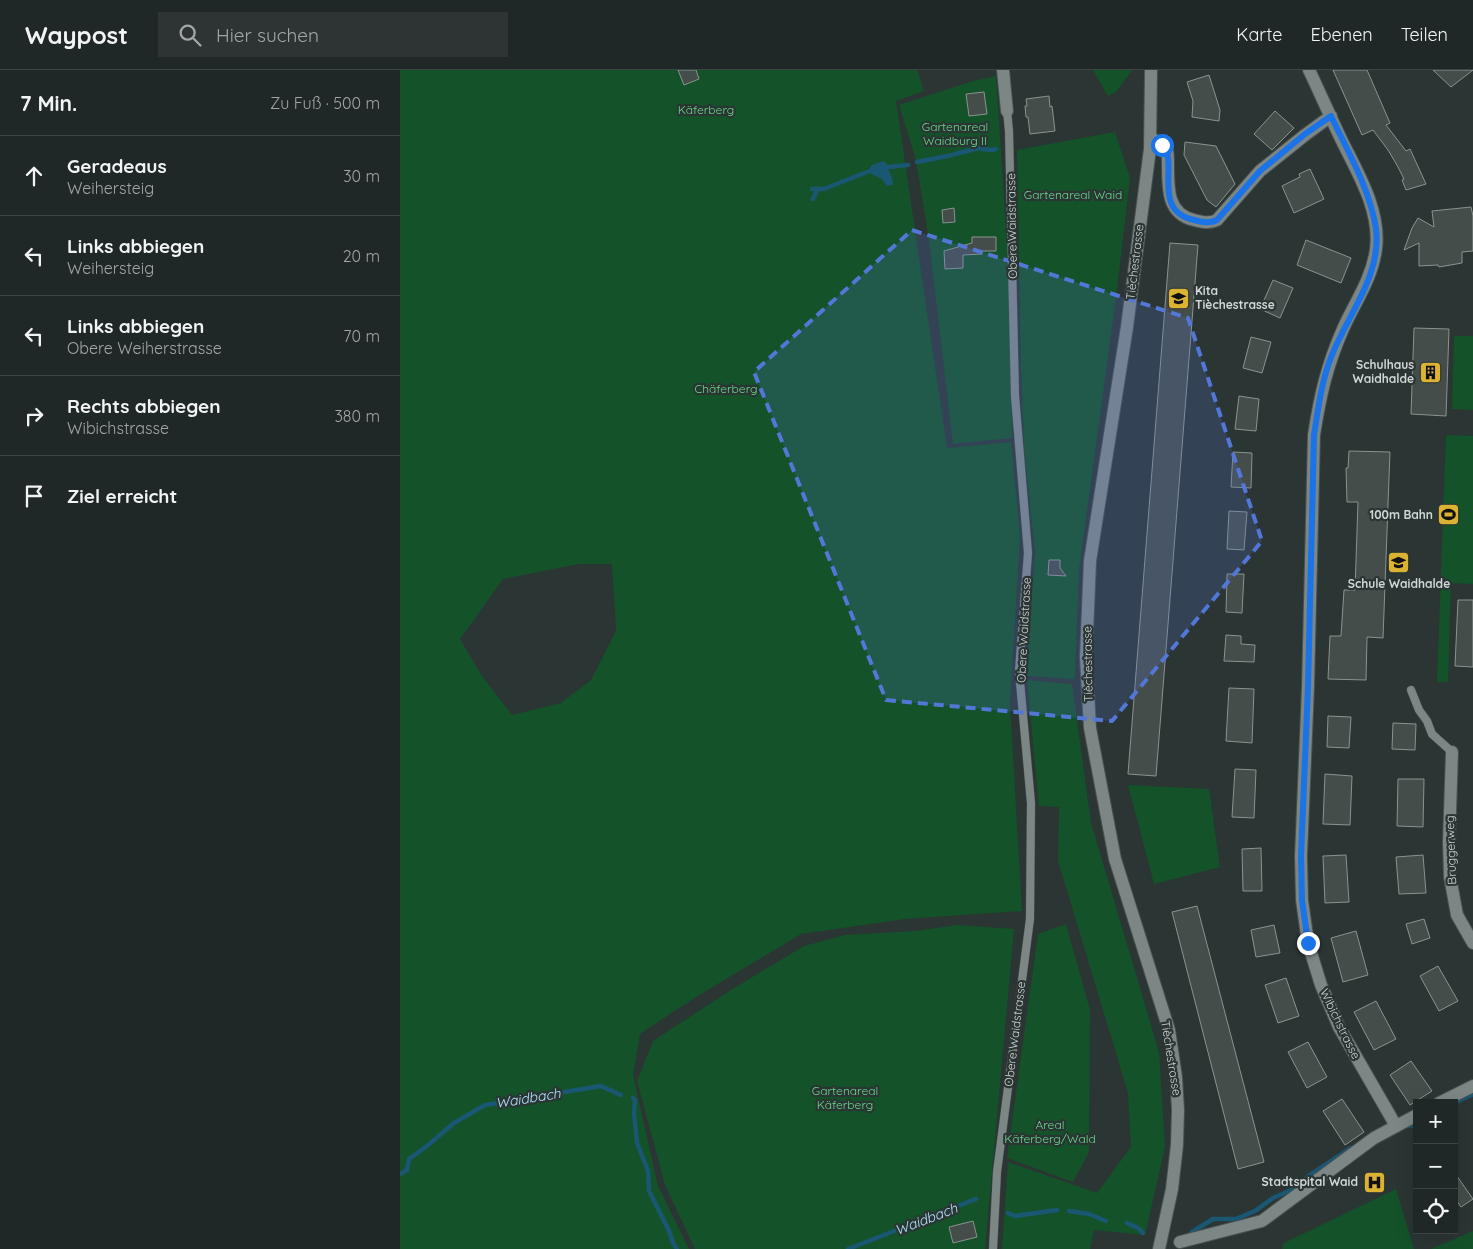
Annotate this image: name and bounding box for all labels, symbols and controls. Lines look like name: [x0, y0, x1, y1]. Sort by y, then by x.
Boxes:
search box: [158, 12, 508, 57]
text: Waypost: [25, 20, 128, 50]
icon: search: [176, 21, 204, 49]
text: Hier suchen: [216, 23, 319, 47]
text: Karte: [1236, 23, 1282, 46]
text: Ebenen: [1310, 23, 1373, 46]
text: Teilen: [1401, 23, 1448, 46]
text: 7 Min.: [20, 90, 77, 116]
text: Zu Fuß · 500 m: [270, 93, 380, 113]
park label: Käferberg: [678, 102, 734, 117]
park label: Gartenareal Waidburg II: [922, 119, 988, 148]
route start: [1151, 134, 1174, 157]
text: Geradeaus: [67, 154, 167, 178]
icon: ahead: [20, 162, 48, 190]
text: 30 m: [343, 166, 380, 186]
street label: Obere Waidstrasse: [1003, 173, 1020, 279]
text: Weihersteig: [67, 178, 154, 198]
park label: Gartenareal Waid: [1024, 187, 1122, 202]
street label: Tièchestrasse: [1122, 223, 1147, 301]
text: Links abbiegen: [67, 234, 204, 258]
icon: left: [20, 242, 48, 270]
text: 20 m: [343, 246, 380, 266]
text: Weihersteig: [67, 258, 154, 278]
place label: Kita Tièchestrasse: [1195, 283, 1275, 312]
school or university icon: Kita Tièchestrasse: [1167, 286, 1191, 310]
text: Links abbiegen: [67, 314, 204, 338]
icon: left: [20, 322, 48, 350]
text: 70 m: [343, 326, 380, 346]
text: Obere Weiherstrasse: [67, 338, 222, 358]
place label: Schulhaus Waidhalde: [1353, 357, 1414, 386]
building icon: Schulhaus Waidhalde: [1418, 360, 1442, 384]
park label: Chäferberg: [694, 381, 758, 396]
text: Rechts abbiegen: [67, 394, 220, 418]
icon: right: [20, 402, 48, 430]
text: 380 m: [334, 406, 380, 426]
text: Wibichstrasse: [67, 418, 169, 438]
icon: arrive: [20, 482, 48, 510]
text: Ziel erreicht: [67, 484, 177, 508]
sports icon: 100m Bahn: [1437, 503, 1461, 527]
place label: 100m Bahn: [1370, 507, 1433, 522]
school or university icon: Schule Waidhalde: [1387, 551, 1411, 575]
place label: Schule Waidhalde: [1348, 576, 1450, 591]
street label: Obere Waidstrasse: [1013, 577, 1034, 683]
street label: Tièchestrasse: [1079, 626, 1096, 702]
street label: Bruggerweg: [1442, 815, 1459, 885]
route end: [1297, 932, 1320, 955]
street label: Obere Waidstrasse: [1001, 980, 1028, 1087]
street label: Wibichstrasse: [1317, 986, 1364, 1062]
street label: Tièchestrasse: [1158, 1019, 1185, 1097]
park label: Gartenareal Käferberg: [812, 1083, 878, 1112]
water label: Waidbach: [494, 1084, 563, 1112]
map controls: [1413, 1099, 1458, 1234]
button: +: [1413, 1099, 1458, 1144]
park label: Areal Käferberg/Wald: [1004, 1117, 1096, 1146]
button: −: [1413, 1144, 1458, 1189]
hospital icon: Stadtspital Waid: [1362, 1170, 1386, 1194]
place label: Stadtspital Waid: [1261, 1174, 1358, 1189]
button: locate: [1413, 1189, 1458, 1234]
water label: Waidbach: [892, 1198, 961, 1239]

